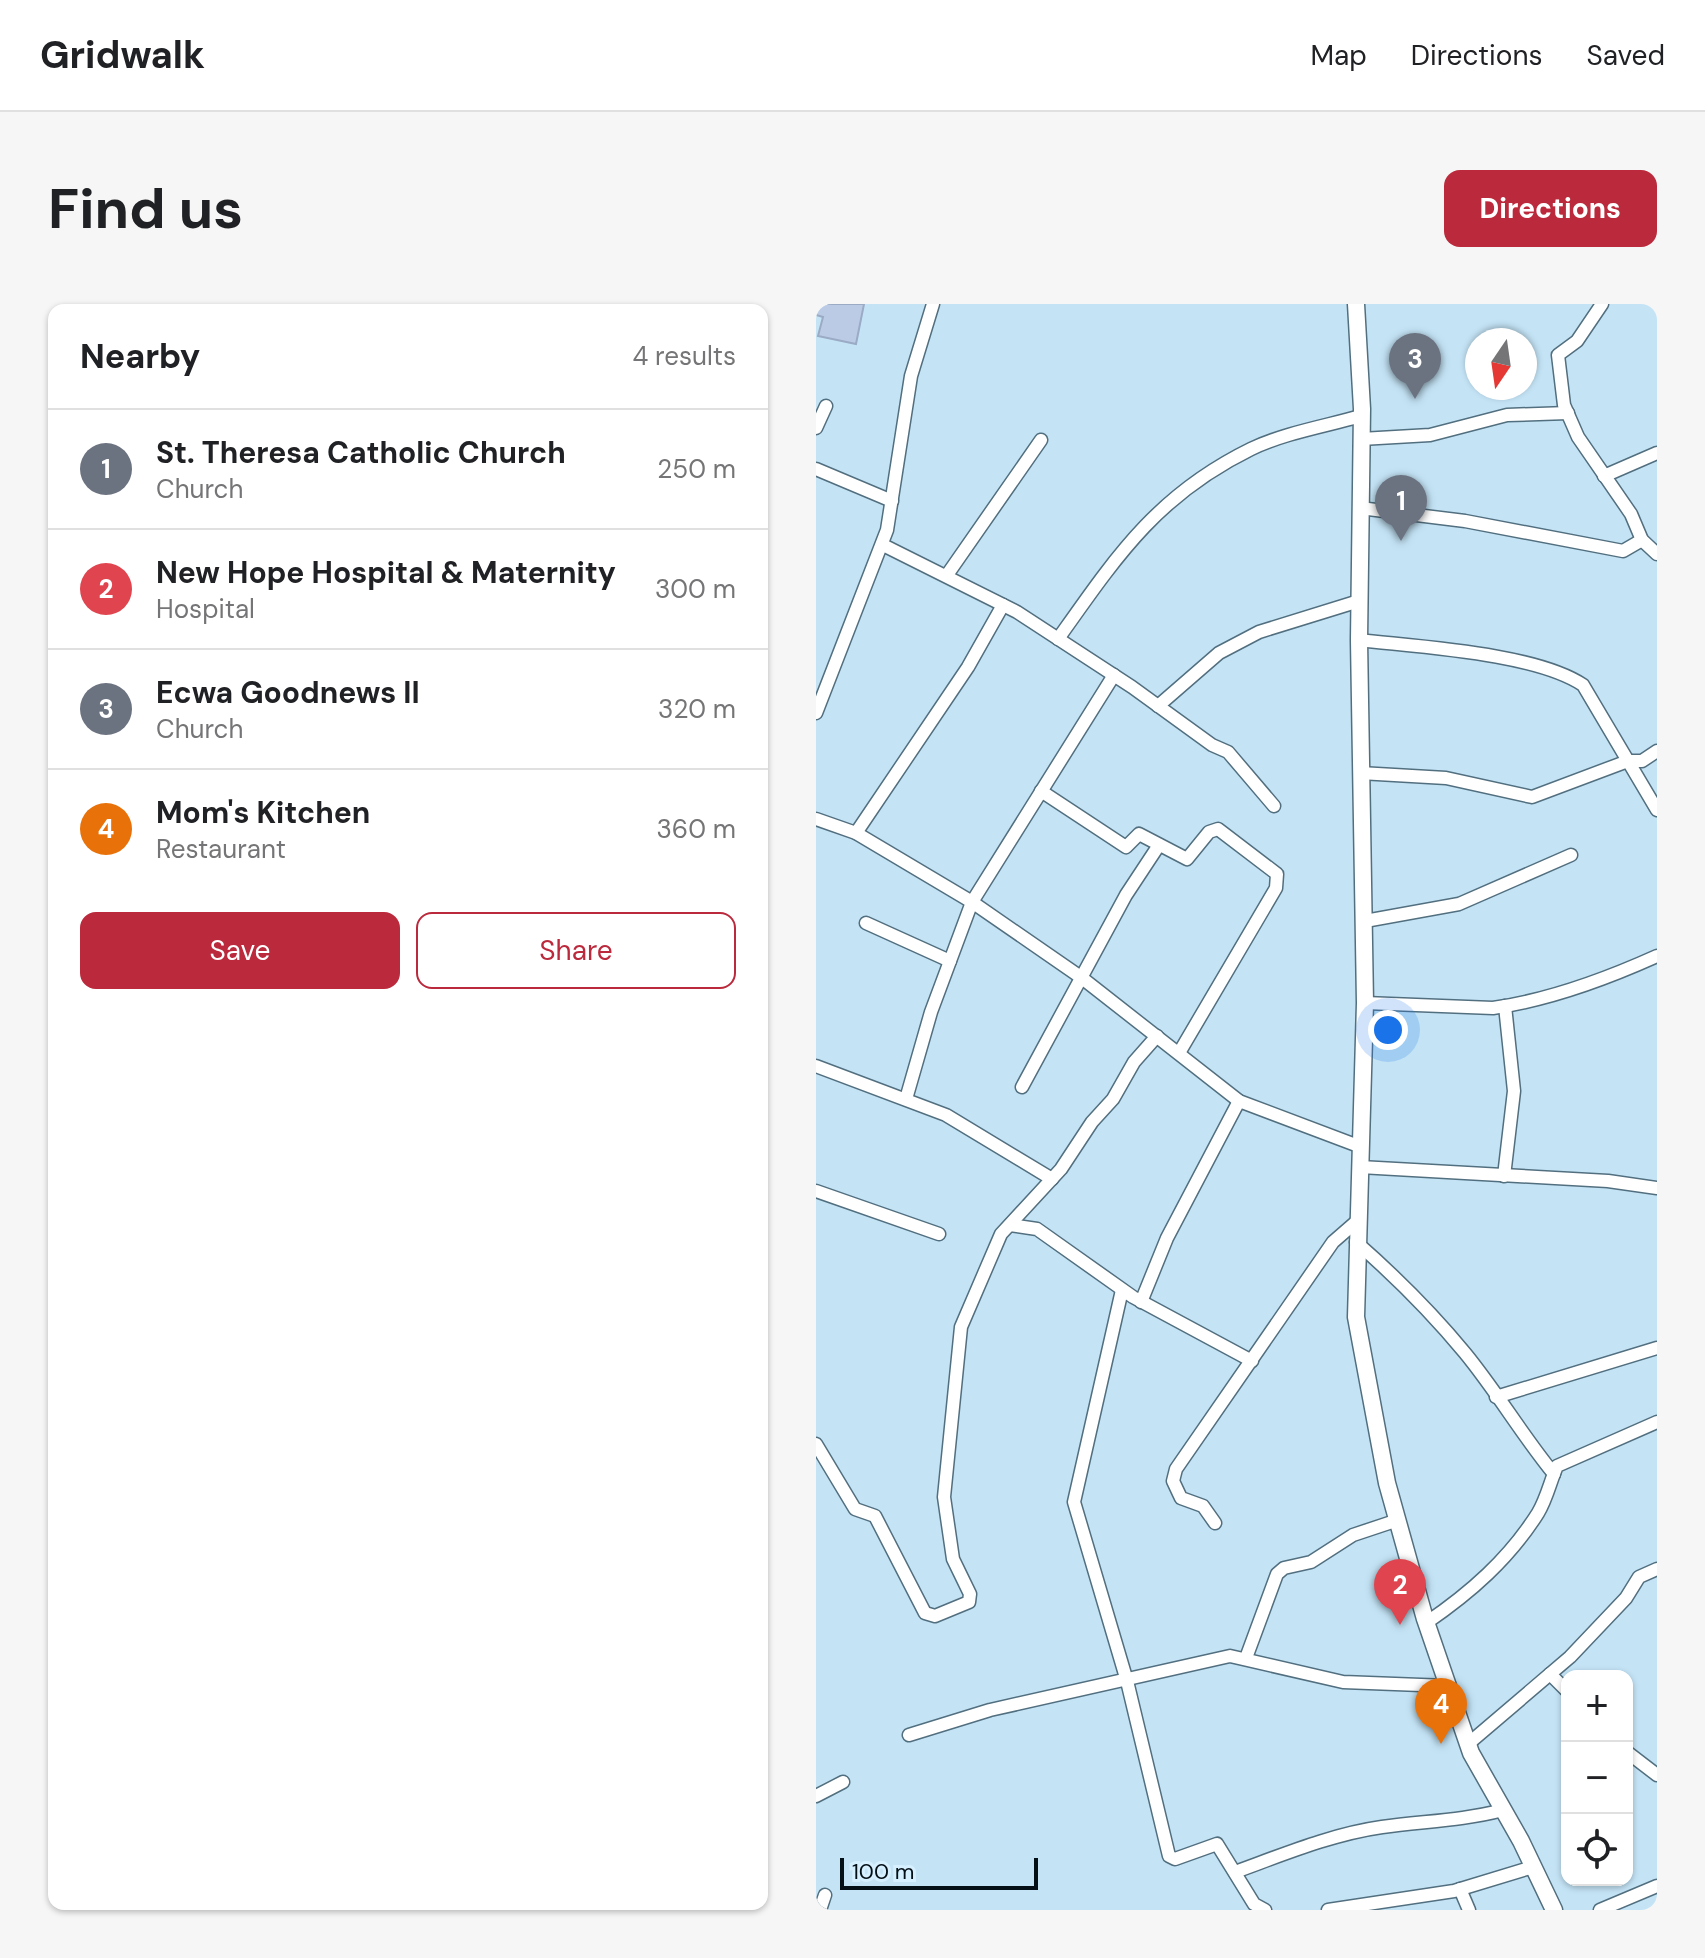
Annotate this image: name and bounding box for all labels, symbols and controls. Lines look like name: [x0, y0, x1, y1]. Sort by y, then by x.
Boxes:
text: Gridwalk: [40, 30, 205, 80]
text: Map: [1310, 37, 1367, 74]
text: Directions: [1411, 37, 1543, 74]
text: Saved: [1587, 37, 1665, 74]
button: Directions: [1444, 170, 1657, 247]
text: Find us: [48, 172, 243, 245]
north arrow: [1465, 328, 1537, 400]
pin: 3: [1389, 333, 1441, 399]
text: Nearby: [80, 334, 200, 379]
text: 4 results: [632, 339, 736, 373]
text: St. Theresa Catholic Church: [156, 433, 566, 472]
text: 1: [101, 452, 111, 486]
text: 250 m: [657, 452, 736, 486]
text: Church: [156, 472, 243, 506]
pin: 1: [1375, 475, 1427, 541]
text: New Hope Hospital & Maternity: [156, 553, 616, 592]
text: 2: [98, 572, 114, 606]
text: 300 m: [655, 572, 736, 606]
text: Hospital: [156, 592, 255, 626]
text: Ecwa Goodnews II: [156, 673, 420, 712]
text: 3: [98, 692, 114, 726]
text: 320 m: [658, 692, 736, 726]
text: Church: [156, 712, 243, 746]
text: Mom's Kitchen: [156, 793, 370, 832]
text: 4: [98, 812, 114, 846]
text: 360 m: [656, 812, 736, 846]
text: Restaurant: [156, 832, 286, 866]
button: Save: [80, 912, 400, 989]
button: Share: [416, 912, 736, 989]
your location: [1368, 1010, 1408, 1050]
pin: 2: [1374, 1559, 1426, 1625]
map controls: [1561, 1670, 1633, 1886]
button: +: [1561, 1670, 1633, 1742]
pin: 4: [1415, 1678, 1467, 1744]
button: −: [1561, 1742, 1633, 1814]
button: locate: [1561, 1814, 1633, 1886]
scale bar: [840, 1854, 1038, 1890]
text: 100 m: [852, 1857, 914, 1886]

